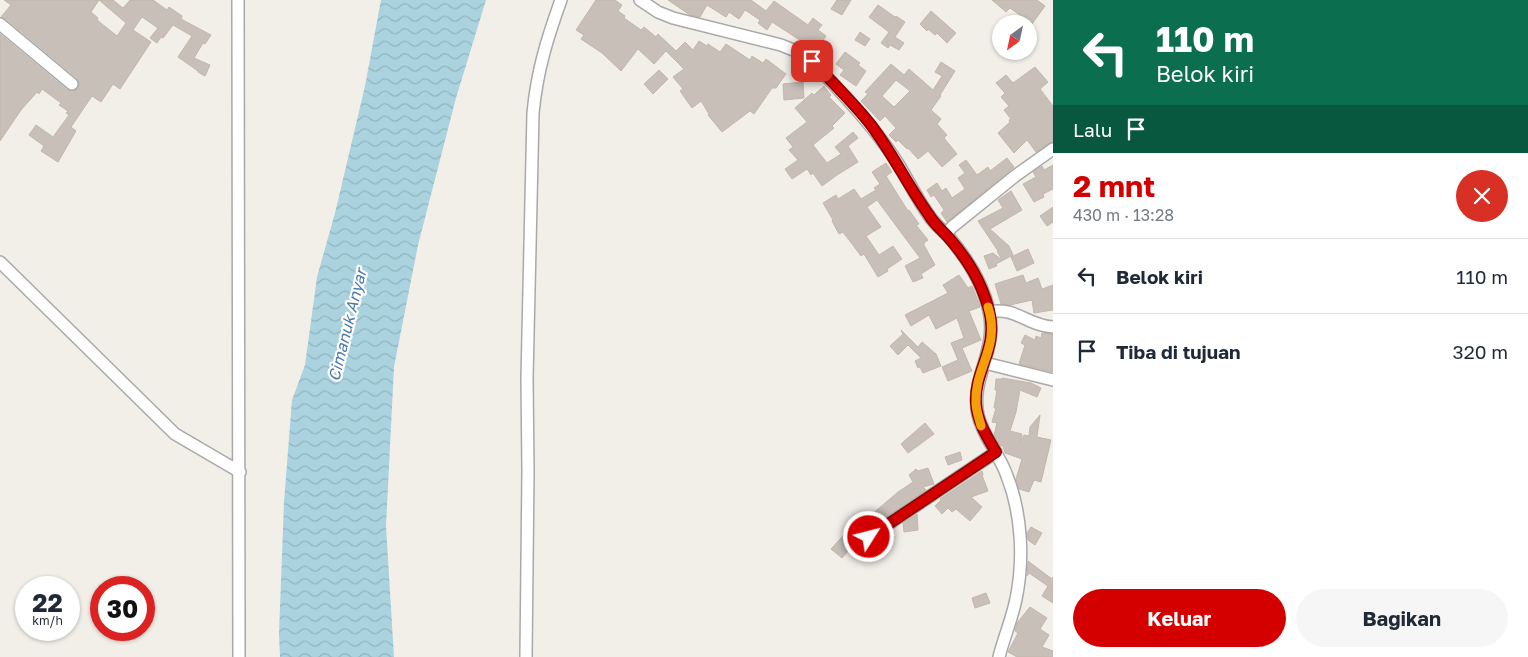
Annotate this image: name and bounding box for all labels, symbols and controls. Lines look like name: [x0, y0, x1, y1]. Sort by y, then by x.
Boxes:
north arrow: [992, 15, 1038, 60]
map controls: [992, 15, 1037, 60]
text: 110 m: [1156, 18, 1254, 60]
icon: left: [1073, 20, 1138, 85]
pin: [791, 40, 833, 82]
icon: arrive: [798, 47, 826, 75]
text: Belok kiri: [1156, 60, 1254, 87]
icon: arrive: [1122, 115, 1150, 143]
text: Lalu: [1073, 118, 1112, 141]
text: 2 mnt: [1073, 168, 1155, 204]
button: close: [1456, 170, 1508, 222]
text: 430 m · 13:28: [1073, 205, 1174, 225]
icon: left: [1073, 262, 1101, 290]
water label: Cimanuk Anyar: [323, 264, 371, 383]
text: Belok kiri: [1116, 265, 1203, 288]
text: 110 m: [1456, 265, 1508, 288]
icon: arrive: [1073, 337, 1101, 365]
text: Tiba di tujuan: [1116, 340, 1241, 363]
text: 320 m: [1453, 340, 1508, 363]
position arrow: [842, 510, 894, 562]
speed limit sign: 30: [90, 576, 155, 641]
text: 22: [32, 587, 63, 618]
button: Keluar: [1073, 589, 1286, 647]
button: Bagikan: [1296, 589, 1508, 647]
text: km/h: [32, 613, 63, 628]

